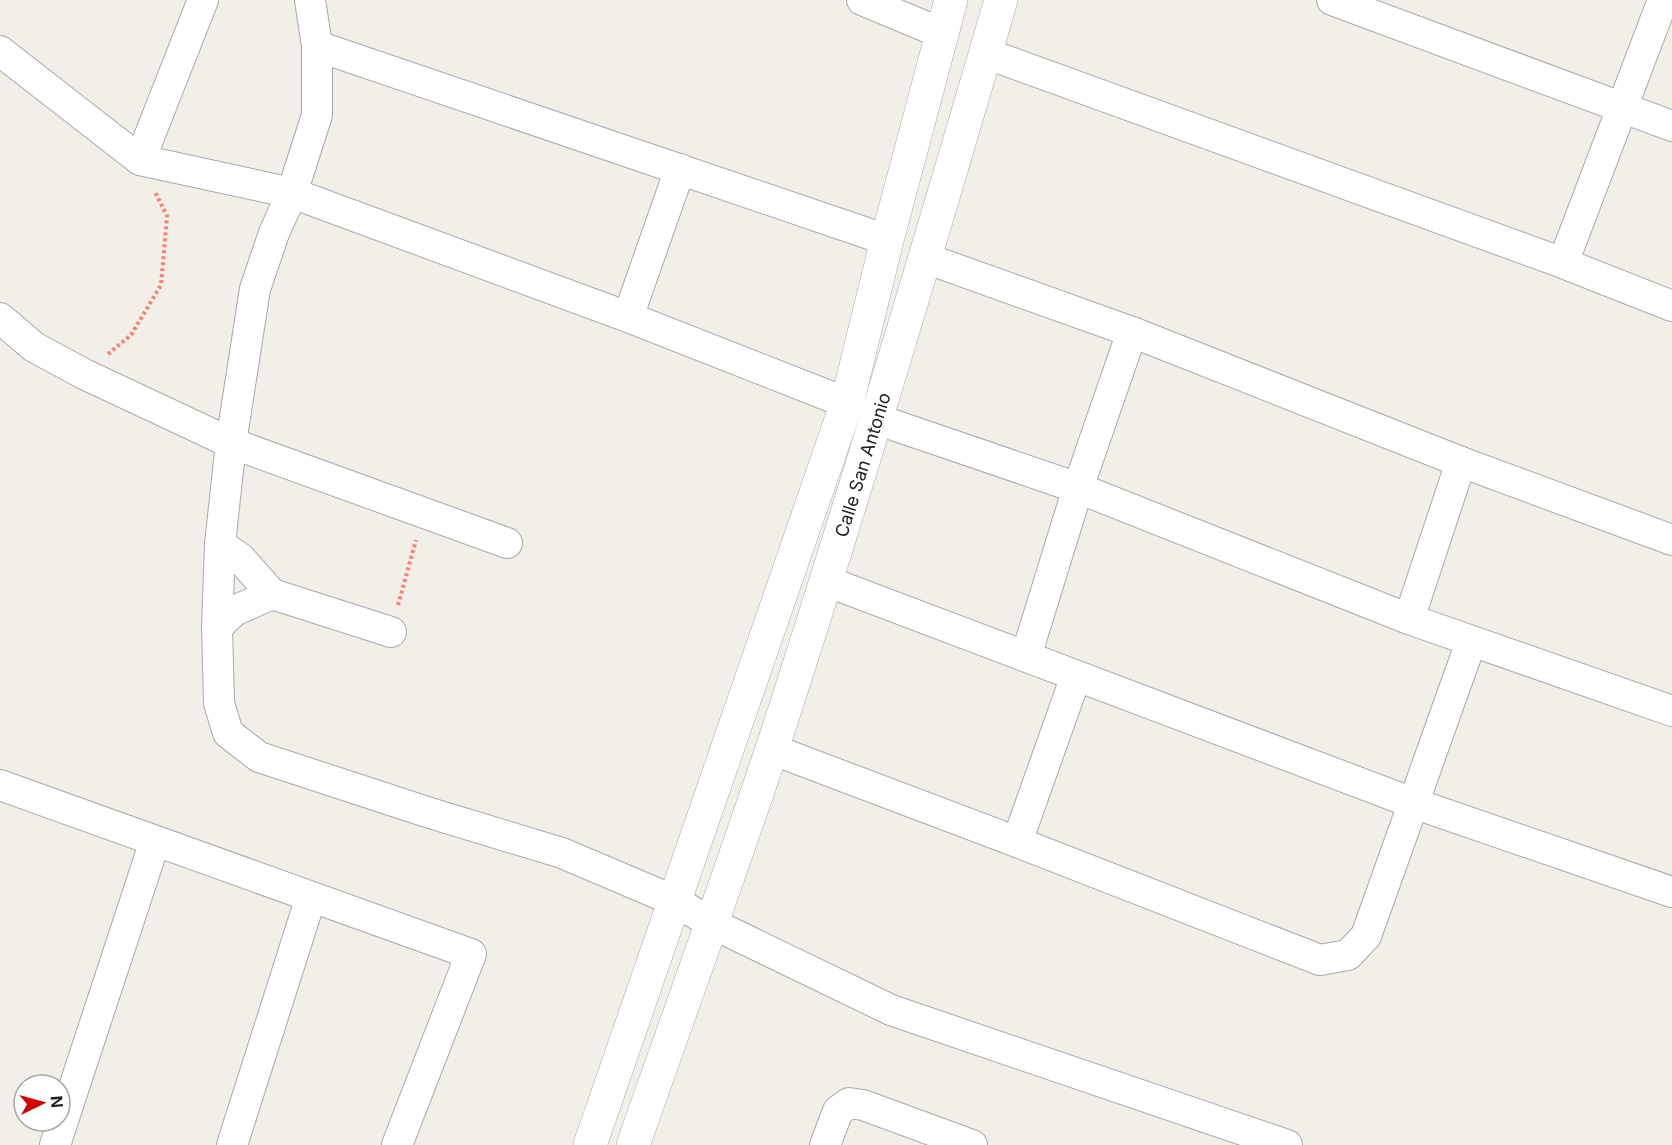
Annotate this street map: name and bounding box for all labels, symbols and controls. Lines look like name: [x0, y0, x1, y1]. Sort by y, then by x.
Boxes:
street label: Calle San Antonio: [830, 390, 894, 540]
north arrow: [12, 1073, 72, 1133]
text: N: [46, 1095, 67, 1109]

